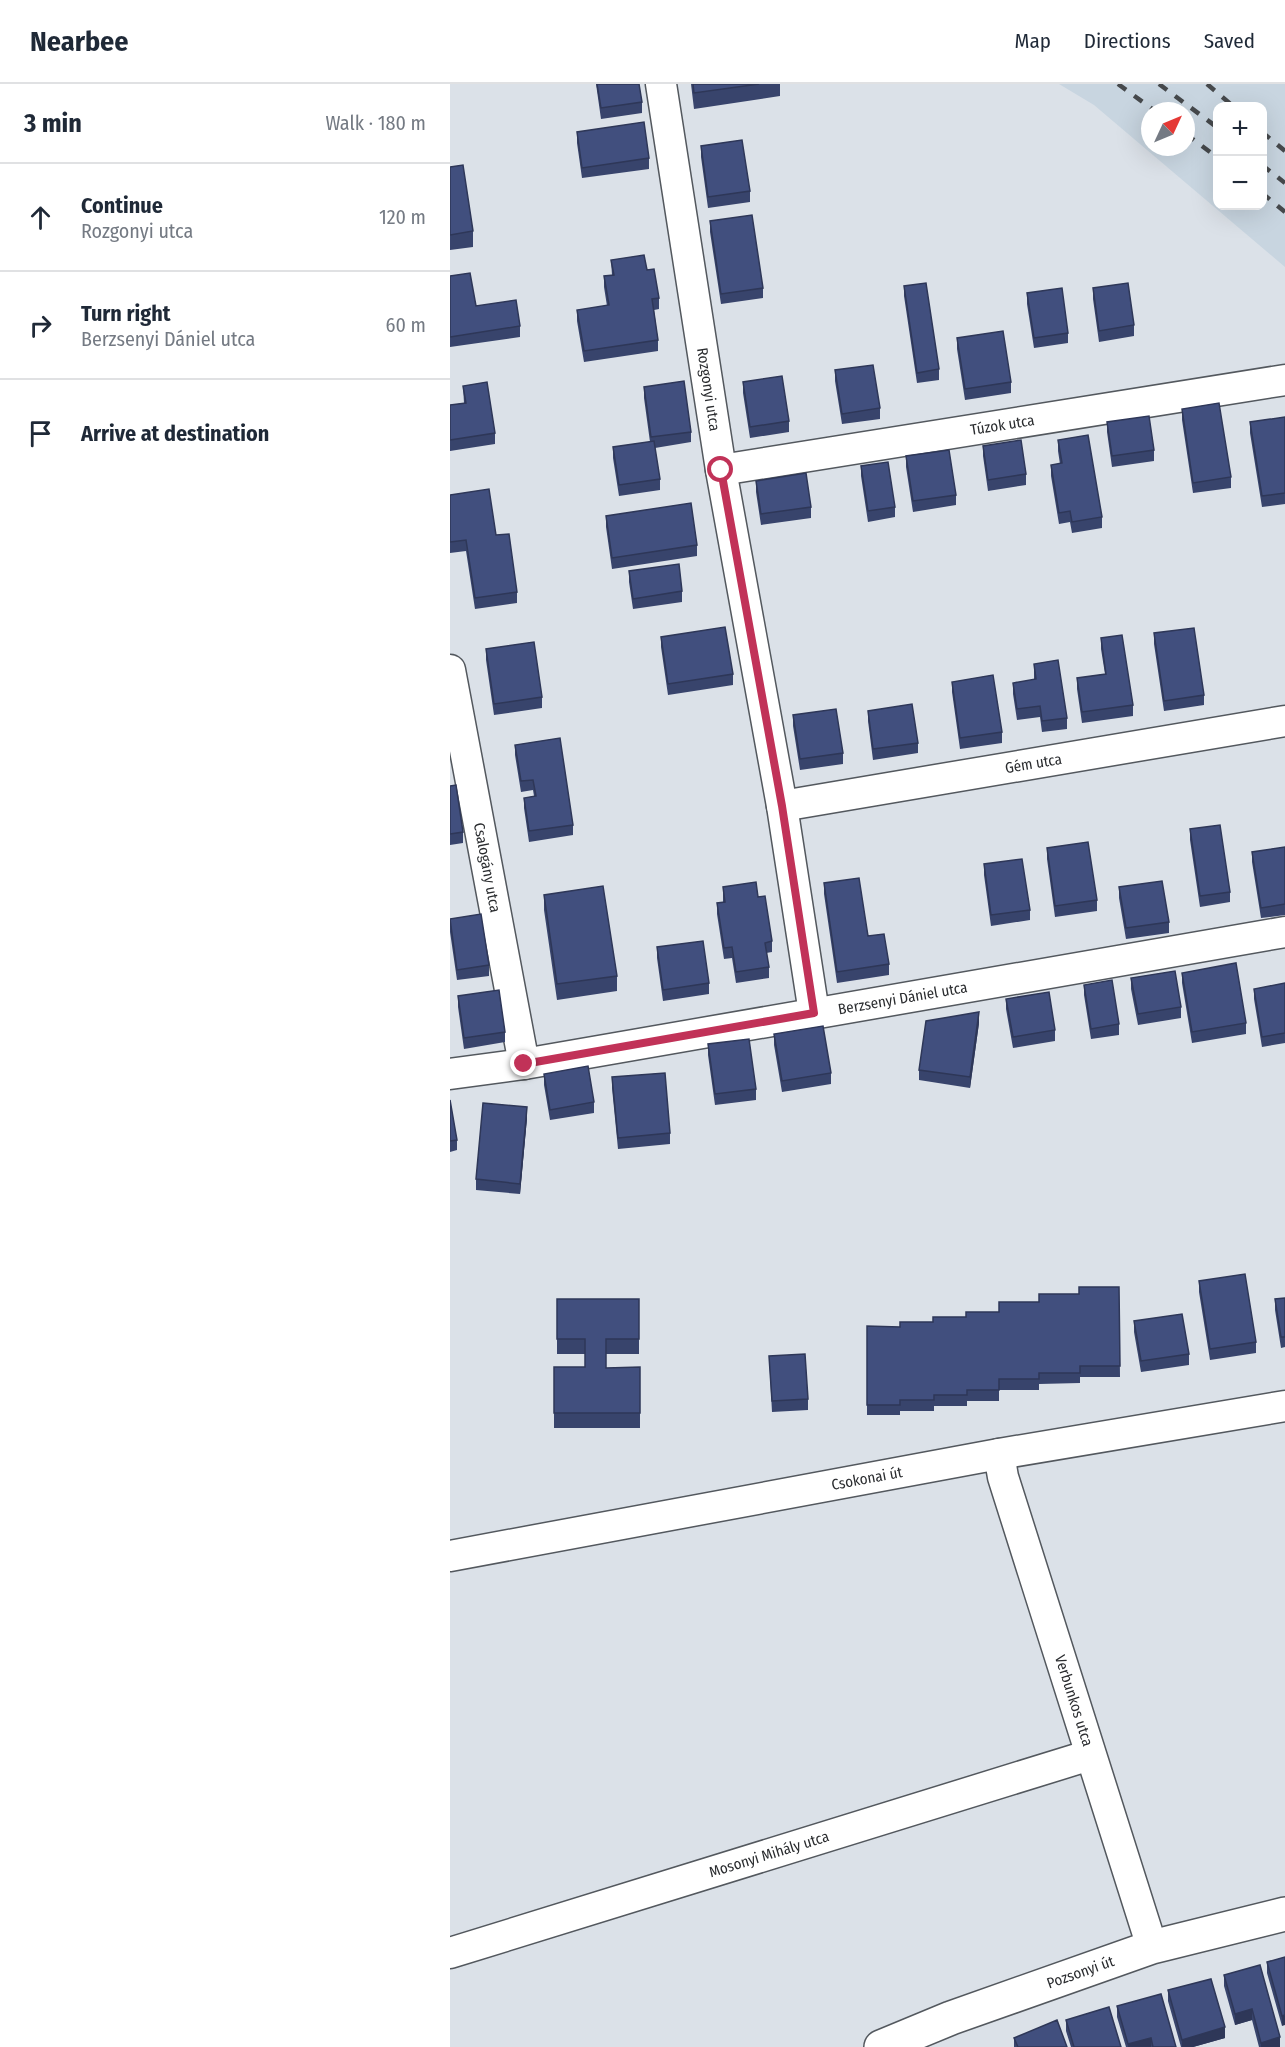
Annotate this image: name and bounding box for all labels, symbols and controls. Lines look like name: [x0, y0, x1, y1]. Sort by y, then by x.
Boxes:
text: Nearbee: [30, 25, 129, 58]
text: Map: [1014, 28, 1051, 54]
text: Directions: [1084, 28, 1171, 54]
text: Saved: [1204, 28, 1255, 54]
north arrow: [1141, 102, 1195, 156]
map controls: [1213, 102, 1267, 210]
button: +: [1213, 102, 1267, 156]
text: 3 min: [24, 108, 82, 139]
text: Walk · 180 m: [325, 111, 426, 135]
button: −: [1213, 156, 1267, 210]
text: Continue: [81, 192, 163, 219]
icon: ahead: [24, 201, 57, 234]
text: 120 m: [379, 205, 426, 229]
text: Rozgonyi utca: [81, 219, 193, 243]
text: Turn right: [81, 300, 170, 327]
icon: right: [24, 309, 57, 342]
text: 60 m: [386, 313, 426, 337]
text: Berzsenyi Dániel utca: [81, 327, 255, 351]
street label: Rozgonyi utca: [693, 346, 724, 432]
street label: Túzok utca: [969, 411, 1036, 439]
icon: arrive: [24, 417, 57, 450]
text: Arrive at destination: [81, 420, 269, 447]
route start: [707, 456, 733, 482]
street label: Gém utca: [1004, 750, 1063, 777]
street label: Csalogány utca: [470, 821, 504, 914]
street label: Berzsenyi Dániel utca: [837, 978, 969, 1018]
route end: [510, 1050, 536, 1076]
street label: Csokonai út: [830, 1463, 904, 1494]
street label: Verbunkos utca: [1051, 1653, 1097, 1748]
street label: Mosonyi Mihály utca: [707, 1827, 831, 1881]
street label: Pozsonyi út: [1044, 1952, 1116, 1992]

